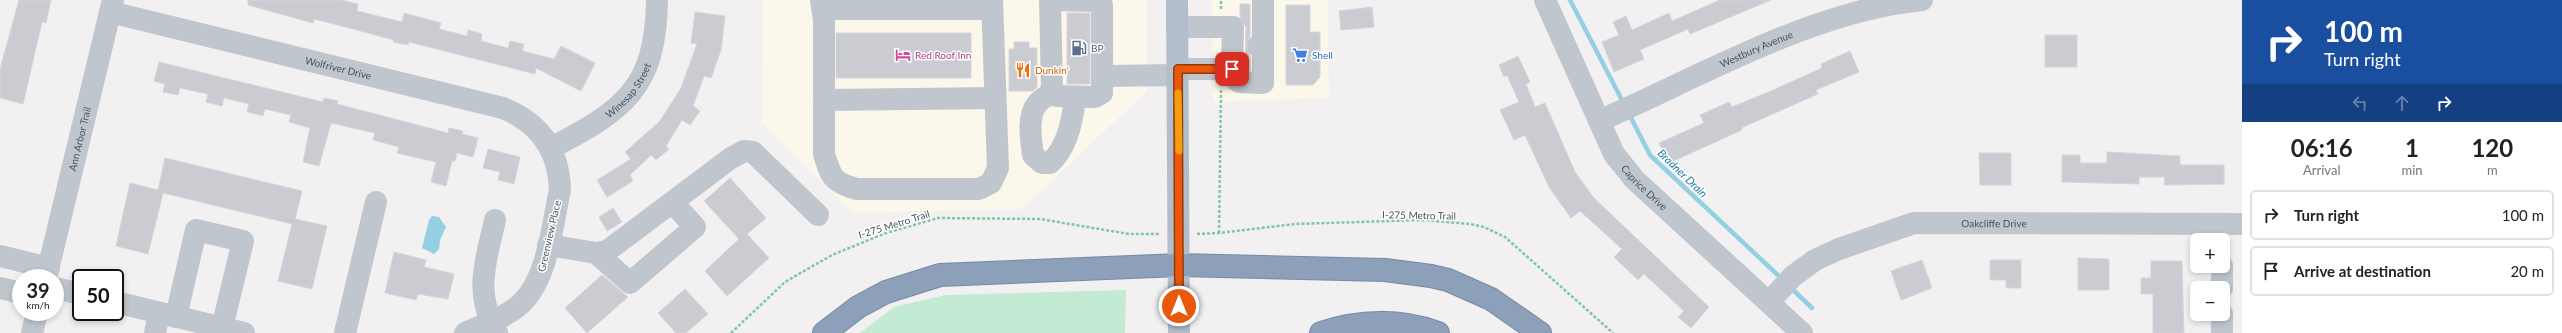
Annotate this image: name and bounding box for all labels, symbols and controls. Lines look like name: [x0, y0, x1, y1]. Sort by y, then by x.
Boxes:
text: 100 m: [2324, 14, 2403, 48]
icon: right: [2258, 16, 2310, 68]
street label: Westbury Avenue: [1718, 28, 1794, 70]
fuel station icon: BP: [1070, 39, 1088, 57]
place label: BP: [1091, 42, 1103, 54]
hotel icon: Red Roof Inn: [894, 46, 912, 64]
supermarket icon: Shell: [1291, 46, 1309, 64]
text: Turn right: [2324, 48, 2401, 70]
place label: Red Roof Inn: [915, 49, 971, 61]
place label: Shell: [1312, 49, 1333, 61]
pin: [1215, 52, 1249, 86]
street label: Wolfriver Drive: [304, 54, 373, 82]
icon: arrive: [1221, 58, 1243, 80]
street label: Winesap Street: [603, 61, 653, 120]
restaurant icon: Dunkin': [1014, 61, 1032, 79]
place label: Dunkin': [1035, 64, 1069, 76]
icon: left: [2349, 92, 2371, 114]
icon: ahead: [2391, 92, 2413, 114]
icon: right: [2433, 92, 2455, 114]
street label: Ann Arbor Trail: [66, 106, 93, 172]
text: 06:16: [2291, 133, 2353, 162]
text: 1: [2405, 133, 2419, 162]
text: 120: [2471, 133, 2513, 162]
water label: Bradner Drain: [1656, 146, 1711, 200]
street label: Caprice Drive: [1619, 162, 1670, 213]
text: Arrival: [2303, 162, 2340, 178]
text: min: [2402, 162, 2423, 178]
text: m: [2487, 162, 2498, 178]
street label: Greenview Place: [535, 199, 563, 273]
icon: right: [2260, 204, 2282, 226]
text: Turn right: [2294, 206, 2359, 224]
text: 100 m: [2502, 206, 2544, 224]
street label: I-275 Metro Trail: [857, 207, 931, 241]
street label: I-275 Metro Trail: [1382, 208, 1456, 222]
street label: Oakcliffe Drive: [1961, 217, 2027, 229]
map controls: [2190, 233, 2230, 321]
button: +: [2190, 233, 2230, 273]
icon: arrive: [2260, 260, 2282, 282]
text: Arrive at destination: [2294, 262, 2431, 280]
text: 20 m: [2510, 262, 2544, 280]
speed limit sign: 50: [72, 269, 124, 321]
text: 39: [26, 278, 50, 302]
button: −: [2190, 281, 2230, 321]
position arrow: [1158, 285, 1200, 327]
text: km/h: [26, 299, 50, 311]

